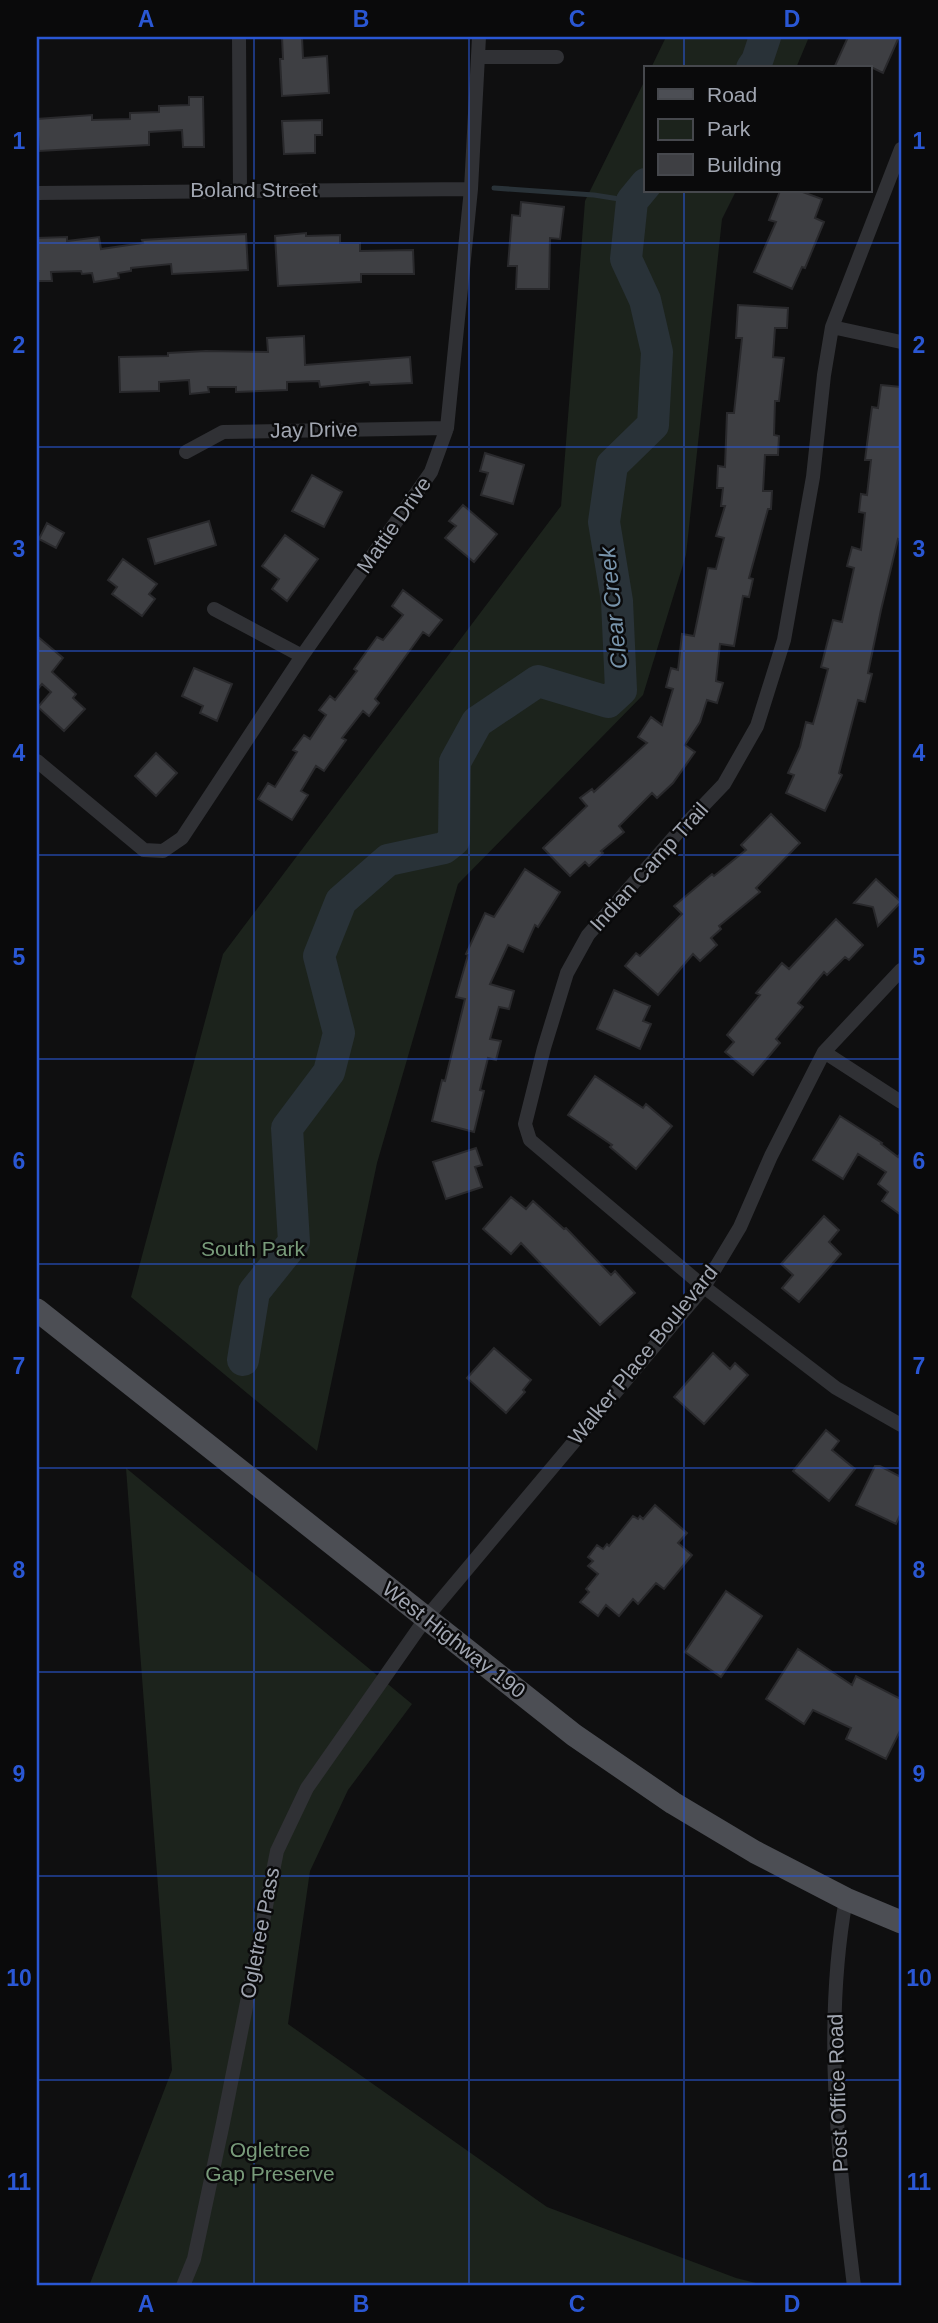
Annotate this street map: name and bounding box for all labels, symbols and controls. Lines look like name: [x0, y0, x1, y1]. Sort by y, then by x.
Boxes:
text: A: [138, 6, 154, 32]
text: B: [353, 6, 369, 32]
text: C: [569, 6, 585, 32]
text: D: [784, 6, 800, 32]
legend: [644, 66, 872, 192]
text: Road: [707, 83, 757, 106]
text: Park: [707, 117, 751, 140]
text: 1: [13, 128, 26, 154]
text: 1: [913, 128, 926, 154]
text: Building: [707, 153, 782, 176]
street label: Boland Street: [190, 178, 318, 201]
text: 2: [13, 332, 25, 358]
text: 2: [913, 332, 925, 358]
street label: Jay Drive: [270, 417, 358, 442]
street label: Mattie Drive: [352, 472, 435, 577]
text: 3: [13, 536, 25, 562]
text: 3: [913, 536, 925, 562]
water label: Clear Creek: [594, 544, 632, 670]
text: 4: [13, 740, 26, 766]
text: 4: [913, 740, 926, 766]
street label: Indian Camp Trail: [585, 798, 712, 936]
text: 5: [13, 944, 26, 970]
text: 5: [913, 944, 926, 970]
text: 6: [13, 1148, 25, 1174]
text: 6: [913, 1148, 925, 1174]
park label: South Park: [201, 1237, 305, 1260]
street label: Walker Place Boulevard: [563, 1261, 722, 1449]
text: 7: [13, 1353, 25, 1379]
text: 7: [913, 1353, 925, 1379]
text: 8: [13, 1557, 26, 1583]
text: 8: [913, 1557, 926, 1583]
street label: West Highway 190: [378, 1577, 530, 1702]
text: 9: [13, 1761, 25, 1787]
text: 9: [913, 1761, 925, 1787]
street label: Ogletree Pass: [236, 1865, 283, 2000]
text: 10: [6, 1965, 32, 1991]
text: 10: [906, 1965, 932, 1991]
street label: Post Office Road: [823, 2013, 852, 2173]
park label: Ogletree Gap Preserve: [205, 2138, 335, 2185]
text: 11: [7, 2169, 31, 2195]
text: 11: [907, 2169, 931, 2195]
text: A: [138, 2291, 154, 2317]
text: B: [353, 2291, 369, 2317]
text: C: [569, 2291, 585, 2317]
text: D: [784, 2291, 800, 2317]

